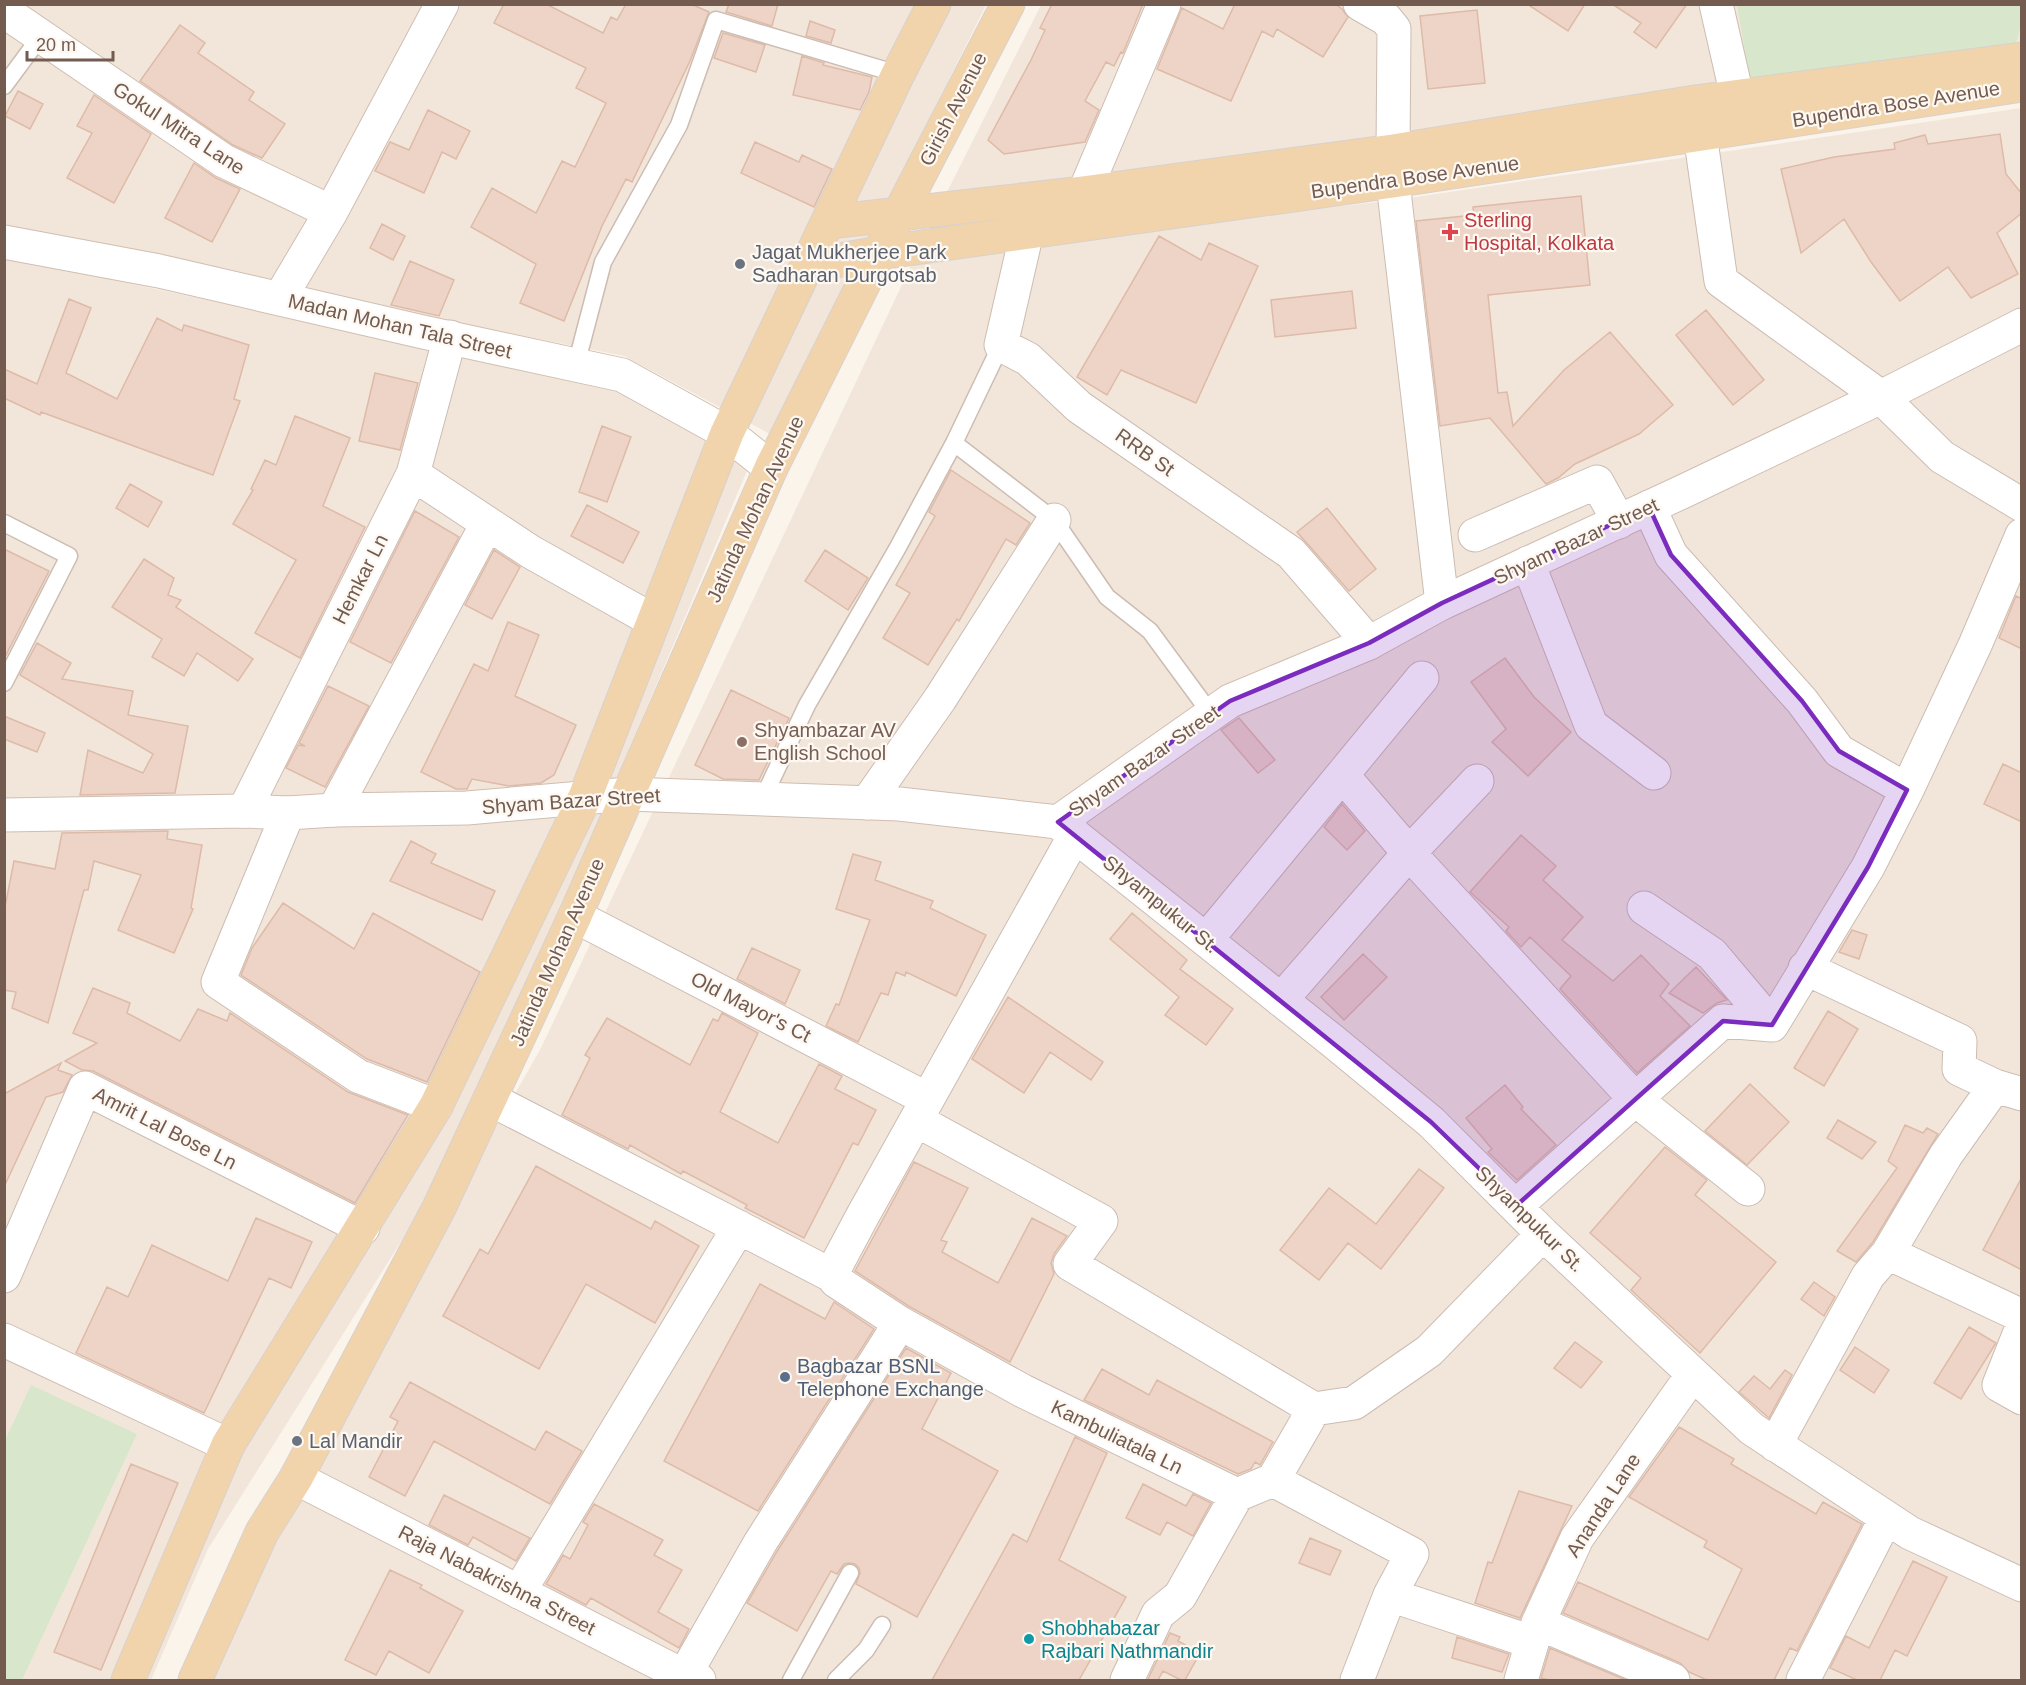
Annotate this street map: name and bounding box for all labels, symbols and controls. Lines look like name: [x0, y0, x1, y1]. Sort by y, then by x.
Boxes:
scale bar: [27, 24, 112, 62]
text: 20 m: [36, 35, 76, 55]
street label: Girish Avenue: [915, 49, 991, 169]
street label: Gokul Mitra Lane: [109, 77, 249, 179]
street label: Bupendra Bose Avenue: [1791, 77, 2001, 131]
street label: Bupendra Bose Avenue: [1310, 152, 1520, 202]
place label: Sterling Hospital, Kolkata: [1464, 209, 1615, 254]
marker: Sterling Hospital, Kolkata: [1441, 223, 1459, 241]
place label: Jagat Mukherjee Park Sadharan Durgotsab: [752, 241, 948, 286]
marker: Jagat Mukherjee Park Sadharan Durgotsab: [733, 257, 747, 271]
street label: Madan Mohan Tala Street: [286, 290, 514, 363]
street label: Jatinda Mohan Avenue: [702, 412, 808, 606]
street label: RRB St: [1111, 424, 1179, 480]
street label: Shyam Bazar Street: [1490, 493, 1662, 589]
street label: Hemkar Ln: [328, 530, 392, 628]
street label: Shyam Bazar Street: [1064, 700, 1224, 821]
place label: Shyambazar AV English School: [754, 719, 897, 764]
marker: Shyambazar AV English School: [735, 735, 749, 749]
street label: Shyam Bazar Street: [481, 784, 661, 818]
street label: Shyampukur St.: [1099, 851, 1223, 957]
street label: Jatinda Mohan Avenue: [506, 855, 608, 1049]
street label: Old Mayor's Ct: [687, 967, 815, 1047]
street label: Amrit Lal Bose Ln: [90, 1082, 240, 1174]
street label: Shyampukur St.: [1471, 1162, 1589, 1276]
place label: Bagbazar BSNL Telephone Exchange: [797, 1355, 984, 1400]
marker: Bagbazar BSNL Telephone Exchange: [778, 1370, 792, 1384]
street label: Kambuliatala Ln: [1048, 1396, 1186, 1478]
place label: Lal Mandir: [309, 1430, 403, 1452]
marker: Lal Mandir: [290, 1434, 304, 1448]
street label: Ananda Lane: [1561, 1449, 1645, 1561]
street label: Raja Nabakrishna Street: [395, 1521, 599, 1639]
place label: Shobhabazar Rajbari Nathmandir: [1041, 1617, 1214, 1662]
marker: Shobhabazar Rajbari Nathmandir: [1022, 1632, 1036, 1646]

